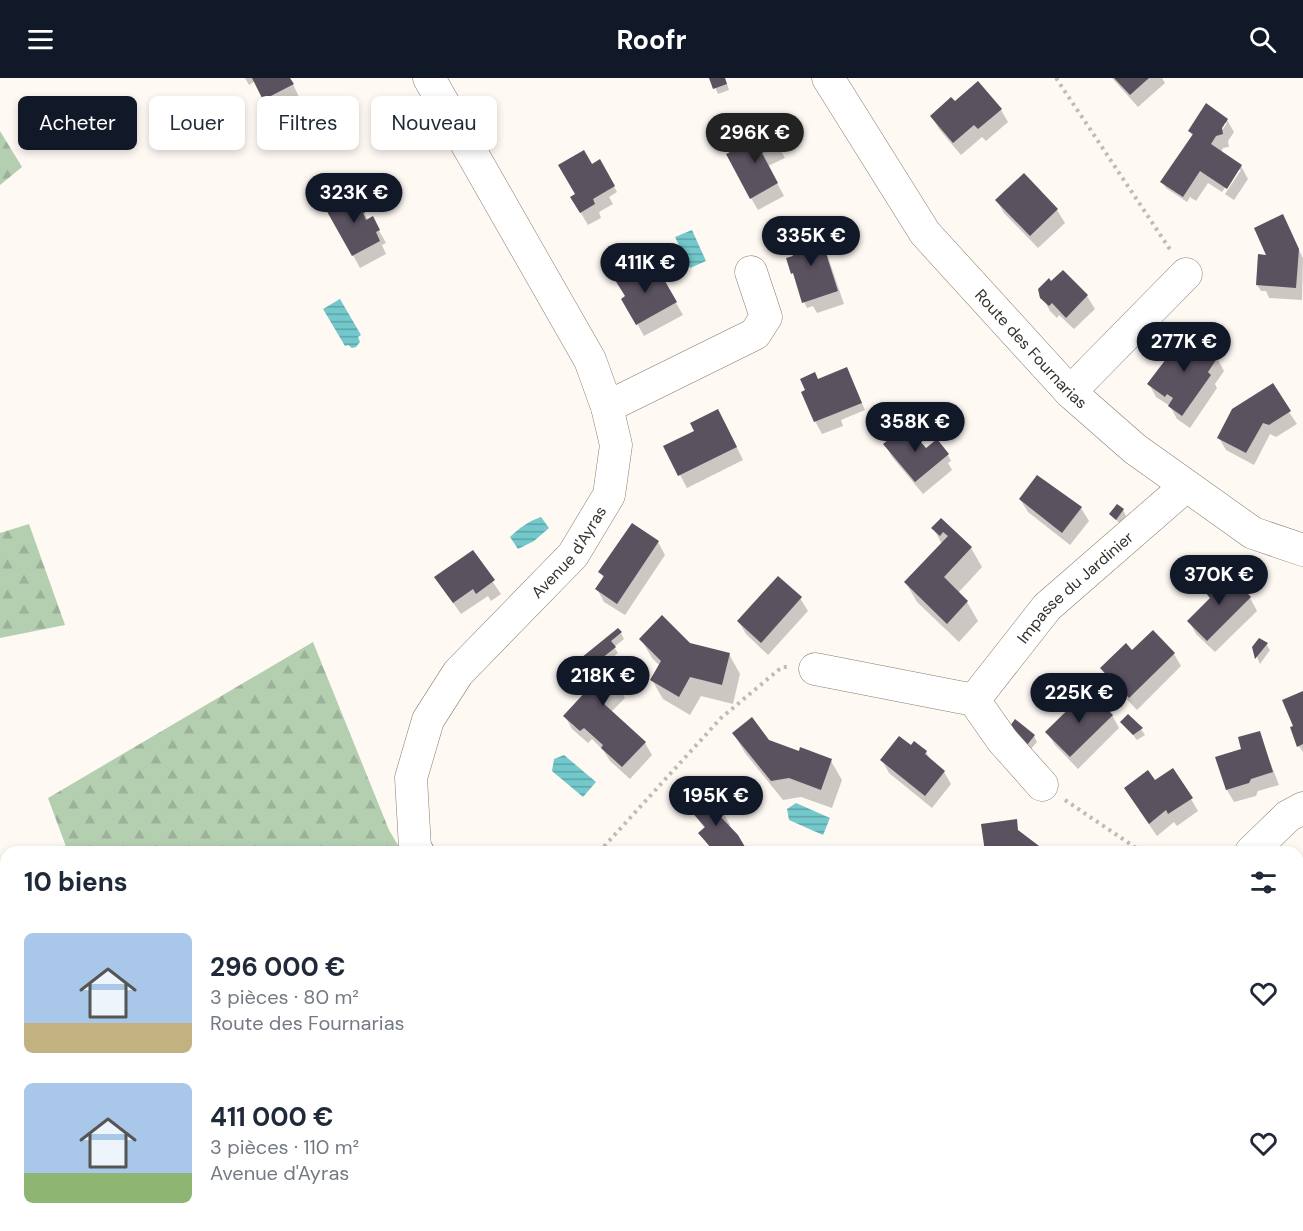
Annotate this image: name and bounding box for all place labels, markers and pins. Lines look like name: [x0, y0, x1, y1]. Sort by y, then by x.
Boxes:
pin: 296K €: [706, 113, 804, 164]
pin: 323K €: [305, 173, 403, 224]
pin: 335K €: [762, 216, 860, 267]
pin: 411K €: [596, 243, 694, 294]
pin: 277K €: [1135, 322, 1233, 373]
pin: 358K €: [866, 402, 964, 453]
pin: 370K €: [1170, 555, 1268, 606]
pin: 218K €: [554, 656, 652, 707]
pin: 225K €: [1030, 673, 1128, 724]
pin: 195K €: [667, 776, 765, 827]

